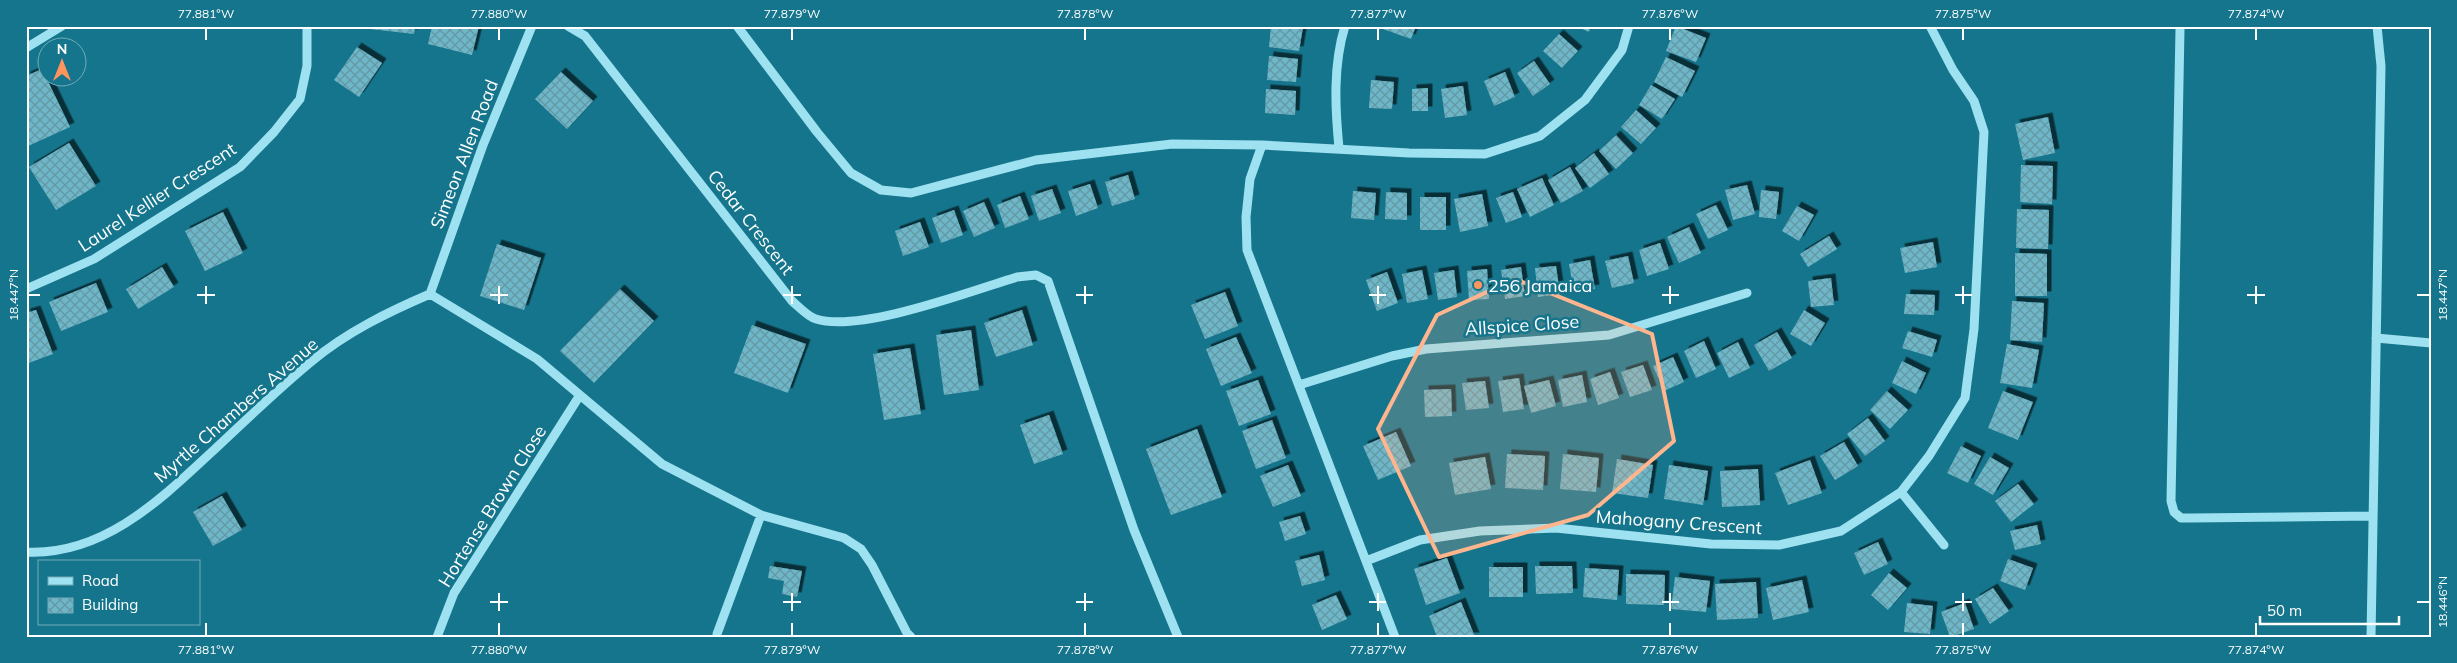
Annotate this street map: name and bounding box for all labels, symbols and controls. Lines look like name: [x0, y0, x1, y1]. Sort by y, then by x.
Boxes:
text: 77.881°W: [178, 6, 234, 21]
text: 77.880°W: [471, 6, 527, 21]
text: 77.879°W: [764, 6, 820, 21]
text: 77.878°W: [1057, 6, 1113, 21]
text: 77.877°W: [1350, 6, 1406, 21]
text: 77.876°W: [1642, 6, 1698, 21]
text: 77.875°W: [1935, 6, 1991, 21]
text: 77.874°W: [2228, 6, 2284, 21]
north arrow: [38, 38, 88, 88]
text: N: [57, 40, 67, 58]
street label: Simeon Allen Road: [425, 76, 503, 232]
street label: Laurel Kellier Crescent: [74, 137, 240, 257]
street label: Cedar Crescent: [703, 165, 799, 279]
text: 18.447°N: [6, 269, 21, 321]
text: 18.447°N: [2435, 269, 2450, 321]
place label: 256 Jamaica: [1488, 274, 1592, 297]
marker: 256 Jamaica: [1472, 279, 1484, 291]
street label: Allspice Close: [1464, 310, 1580, 340]
street label: Myrtle Chambers Avenue: [149, 332, 323, 488]
street label: Hortense Brown Close: [433, 421, 551, 591]
street label: Mahogany Crescent: [1595, 505, 1763, 539]
legend: [38, 560, 200, 626]
text: Road: [82, 571, 119, 590]
text: 18.446°N: [2435, 576, 2450, 628]
scale bar: [2260, 593, 2398, 625]
text: Building: [82, 595, 138, 614]
text: 50 m: [2267, 601, 2302, 620]
text: 77.881°W: [178, 642, 234, 657]
text: 77.880°W: [471, 642, 527, 657]
text: 77.879°W: [764, 642, 820, 657]
text: 77.878°W: [1057, 642, 1113, 657]
text: 77.877°W: [1350, 642, 1406, 657]
text: 77.876°W: [1642, 642, 1698, 657]
text: 77.875°W: [1935, 642, 1991, 657]
text: 77.874°W: [2228, 642, 2284, 657]

